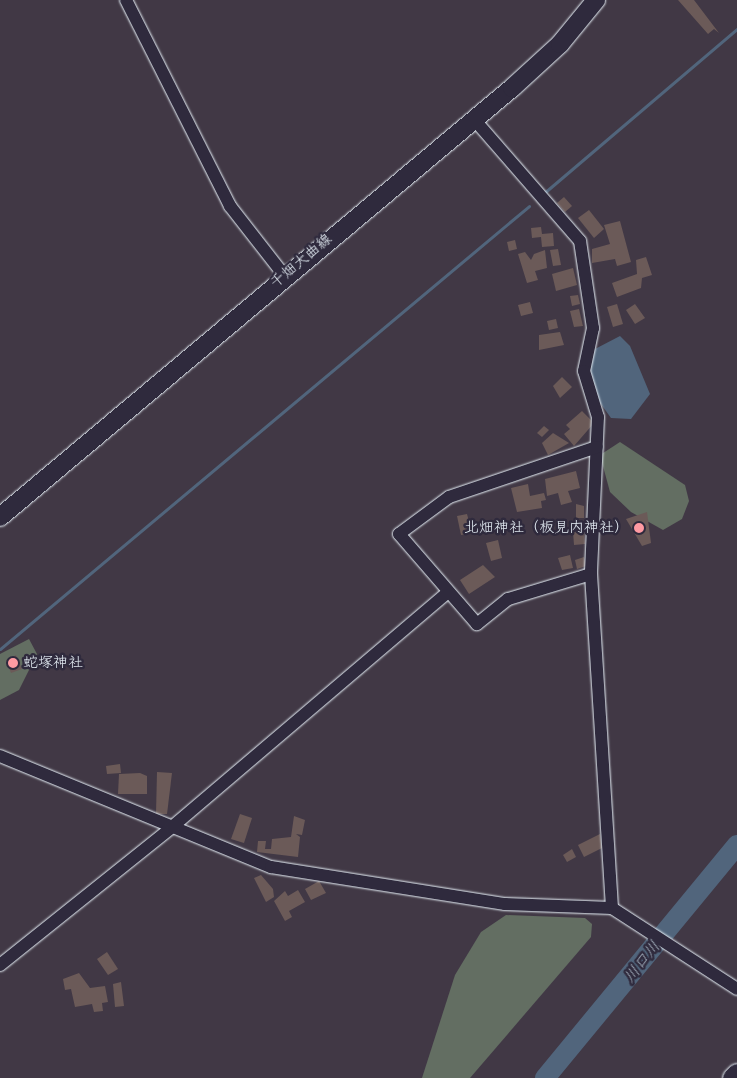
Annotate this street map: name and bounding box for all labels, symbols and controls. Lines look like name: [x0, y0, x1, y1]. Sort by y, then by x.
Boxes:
street label: 千畑大曲線: [266, 230, 336, 292]
place label: 北畑神社（板見内神社）: [464, 519, 629, 537]
marker: 北畑神社（板見内神社）: [633, 522, 645, 534]
place label: 蛇塚神社: [23, 654, 83, 672]
marker: 蛇塚神社: [7, 657, 19, 669]
water label: 川口川: [620, 937, 664, 987]

